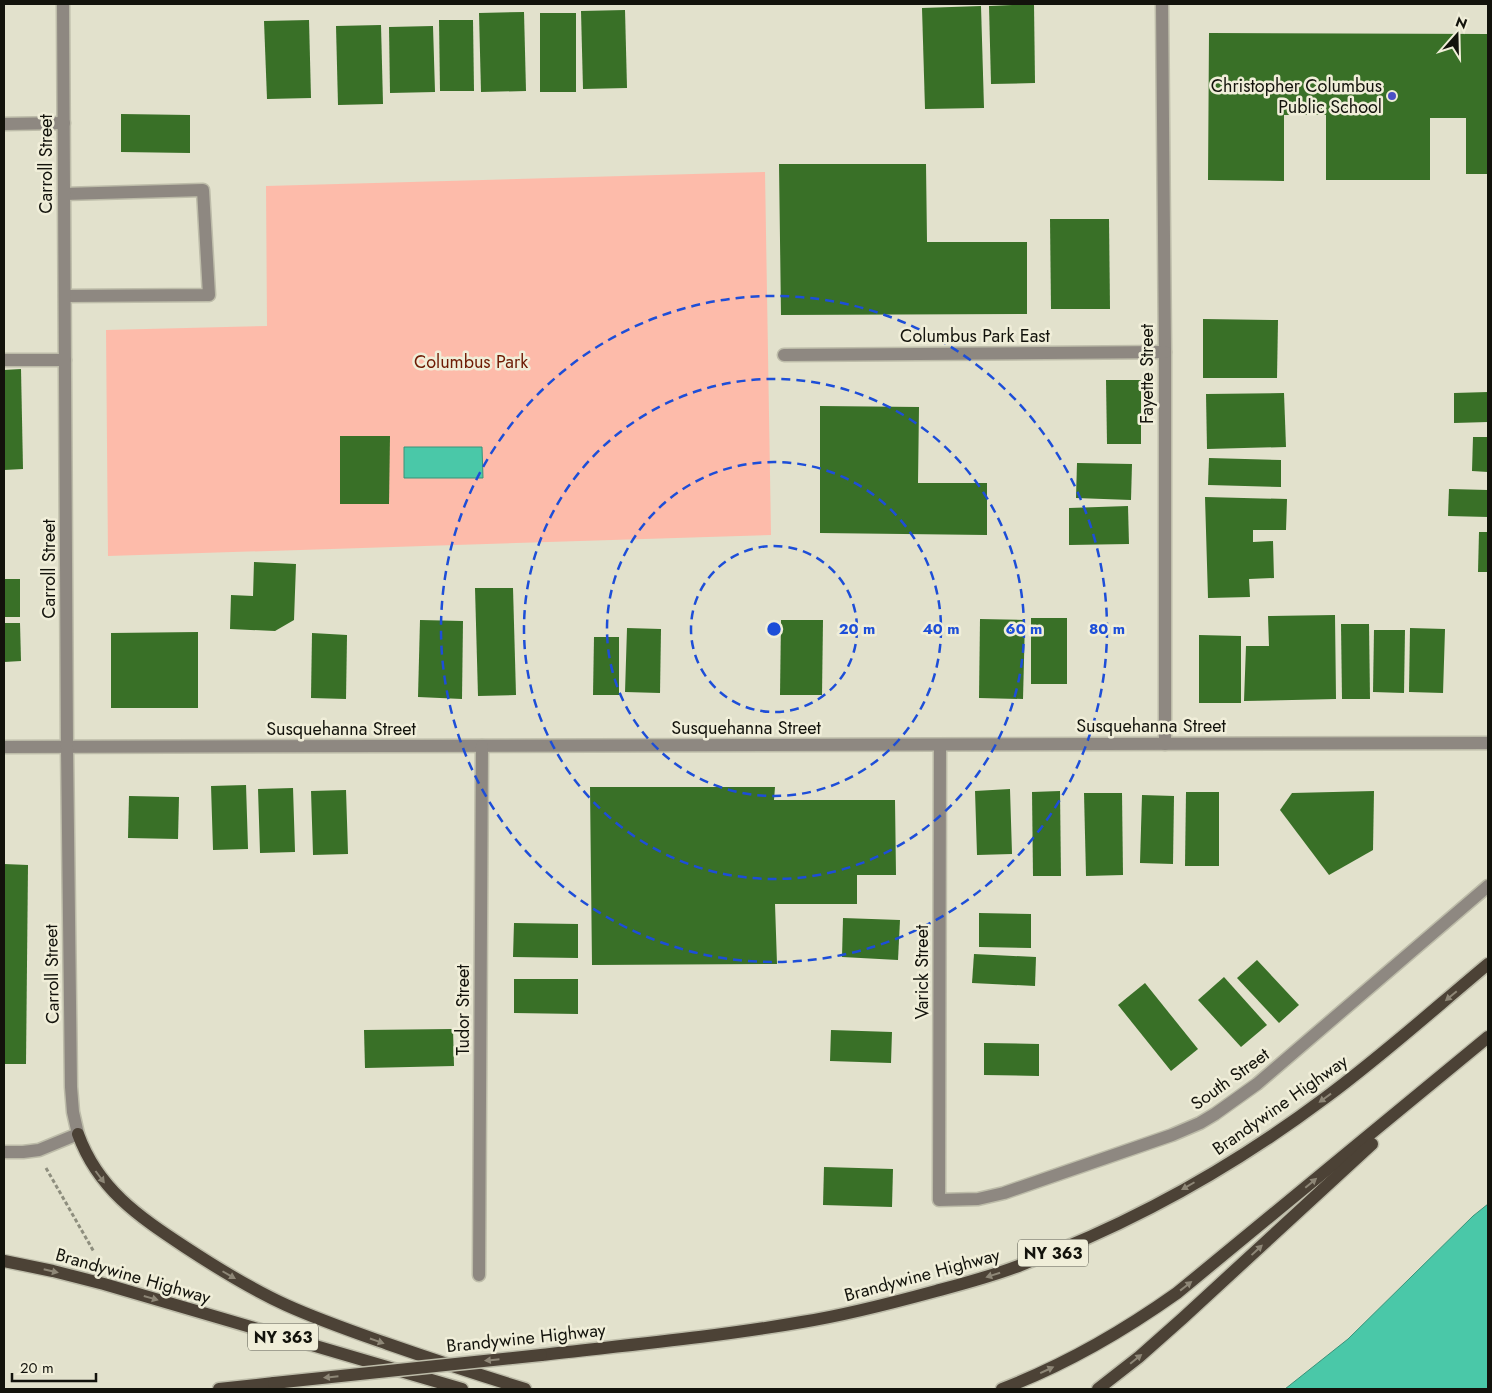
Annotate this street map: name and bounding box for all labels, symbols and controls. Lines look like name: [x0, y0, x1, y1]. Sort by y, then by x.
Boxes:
north arrow: [1432, 10, 1482, 60]
text: N: [1453, 11, 1470, 34]
place label: Christopher Columbus Public School: [1211, 73, 1382, 120]
marker: Christopher Columbus Public School: [1386, 90, 1398, 102]
street label: Carroll Street: [33, 114, 59, 214]
street label: Columbus Park East: [900, 323, 1051, 349]
street label: Fayette Street: [1134, 323, 1160, 424]
park label: Columbus Park: [414, 349, 528, 375]
street label: Carroll Street: [36, 519, 62, 619]
text: 20 m: [839, 618, 875, 640]
text: 40 m: [922, 618, 960, 640]
text: 60 m: [1006, 618, 1042, 640]
text: 80 m: [1089, 618, 1125, 640]
centre of rings: [765, 620, 783, 638]
street label: Susquehanna Street: [1076, 713, 1226, 739]
street label: Susquehanna Street: [671, 715, 821, 741]
street label: Susquehanna Street: [266, 716, 416, 742]
street label: Carroll Street: [38, 923, 66, 1024]
street label: Varick Street: [909, 924, 935, 1019]
street label: Tudor Street: [450, 964, 476, 1056]
one-way arrow: [1445, 990, 1458, 1001]
street label: South Street: [1185, 1041, 1275, 1116]
street label: Brandywine Highway: [1207, 1048, 1353, 1162]
one-way arrow: [1318, 1093, 1332, 1103]
one-way arrow: [95, 1170, 106, 1183]
one-way arrow: [1305, 1178, 1318, 1189]
one-way arrow: [1182, 1182, 1195, 1191]
road number: NY 363: [1018, 1240, 1088, 1266]
street label: Brandywine Highway: [53, 1241, 214, 1311]
street label: Brandywine Highway: [841, 1242, 1003, 1308]
one-way arrow: [1250, 1244, 1262, 1256]
one-way arrow: [44, 1267, 59, 1275]
one-way arrow: [223, 1270, 236, 1279]
one-way arrow: [985, 1271, 1000, 1279]
one-way arrow: [1179, 1281, 1192, 1292]
one-way arrow: [143, 1295, 158, 1303]
street label: Brandywine Highway: [445, 1317, 607, 1359]
road number: NY 363: [248, 1324, 318, 1350]
one-way arrow: [370, 1337, 385, 1345]
scale bar: [12, 1350, 96, 1382]
one-way arrow: [1129, 1353, 1142, 1364]
one-way arrow: [484, 1356, 500, 1364]
text: 20 m: [20, 1357, 54, 1379]
one-way arrow: [1040, 1366, 1054, 1374]
one-way arrow: [323, 1373, 339, 1381]

